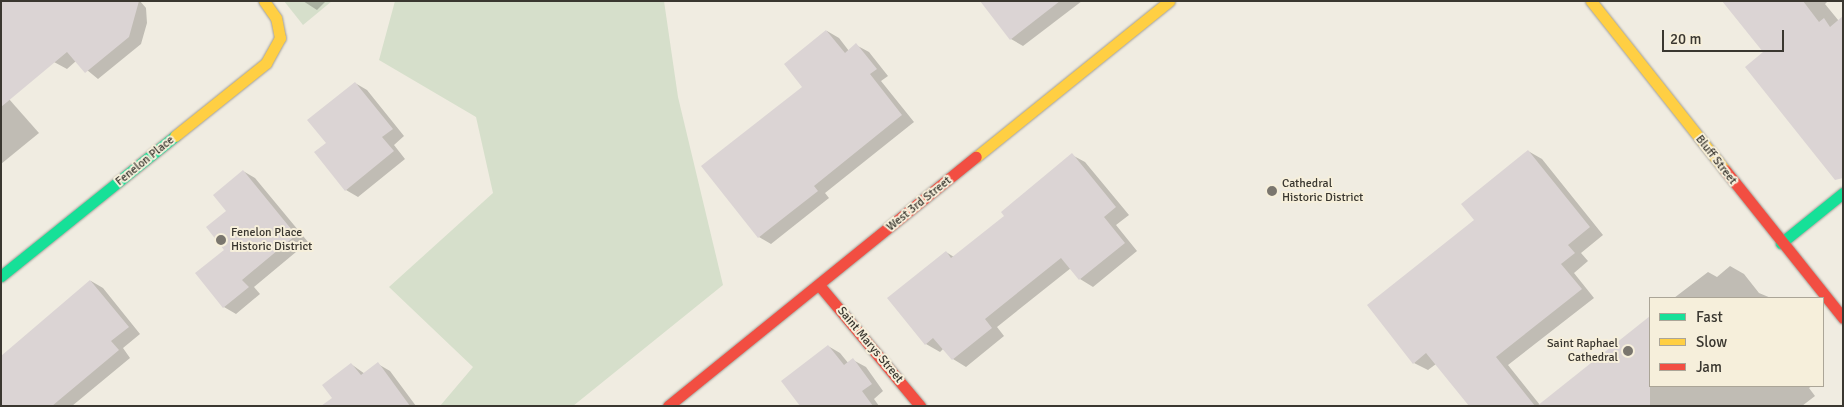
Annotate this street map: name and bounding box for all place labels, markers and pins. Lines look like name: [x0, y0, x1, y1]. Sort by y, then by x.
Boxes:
place label: Cathedral Historic District: [1282, 177, 1363, 205]
marker: Cathedral Historic District: [1266, 185, 1278, 197]
place label: Fenelon Place Historic District: [231, 226, 312, 254]
marker: Fenelon Place Historic District: [215, 234, 227, 246]
place label: Saint Raphael Cathedral: [1547, 337, 1618, 365]
marker: Saint Raphael Cathedral: [1622, 345, 1634, 357]

